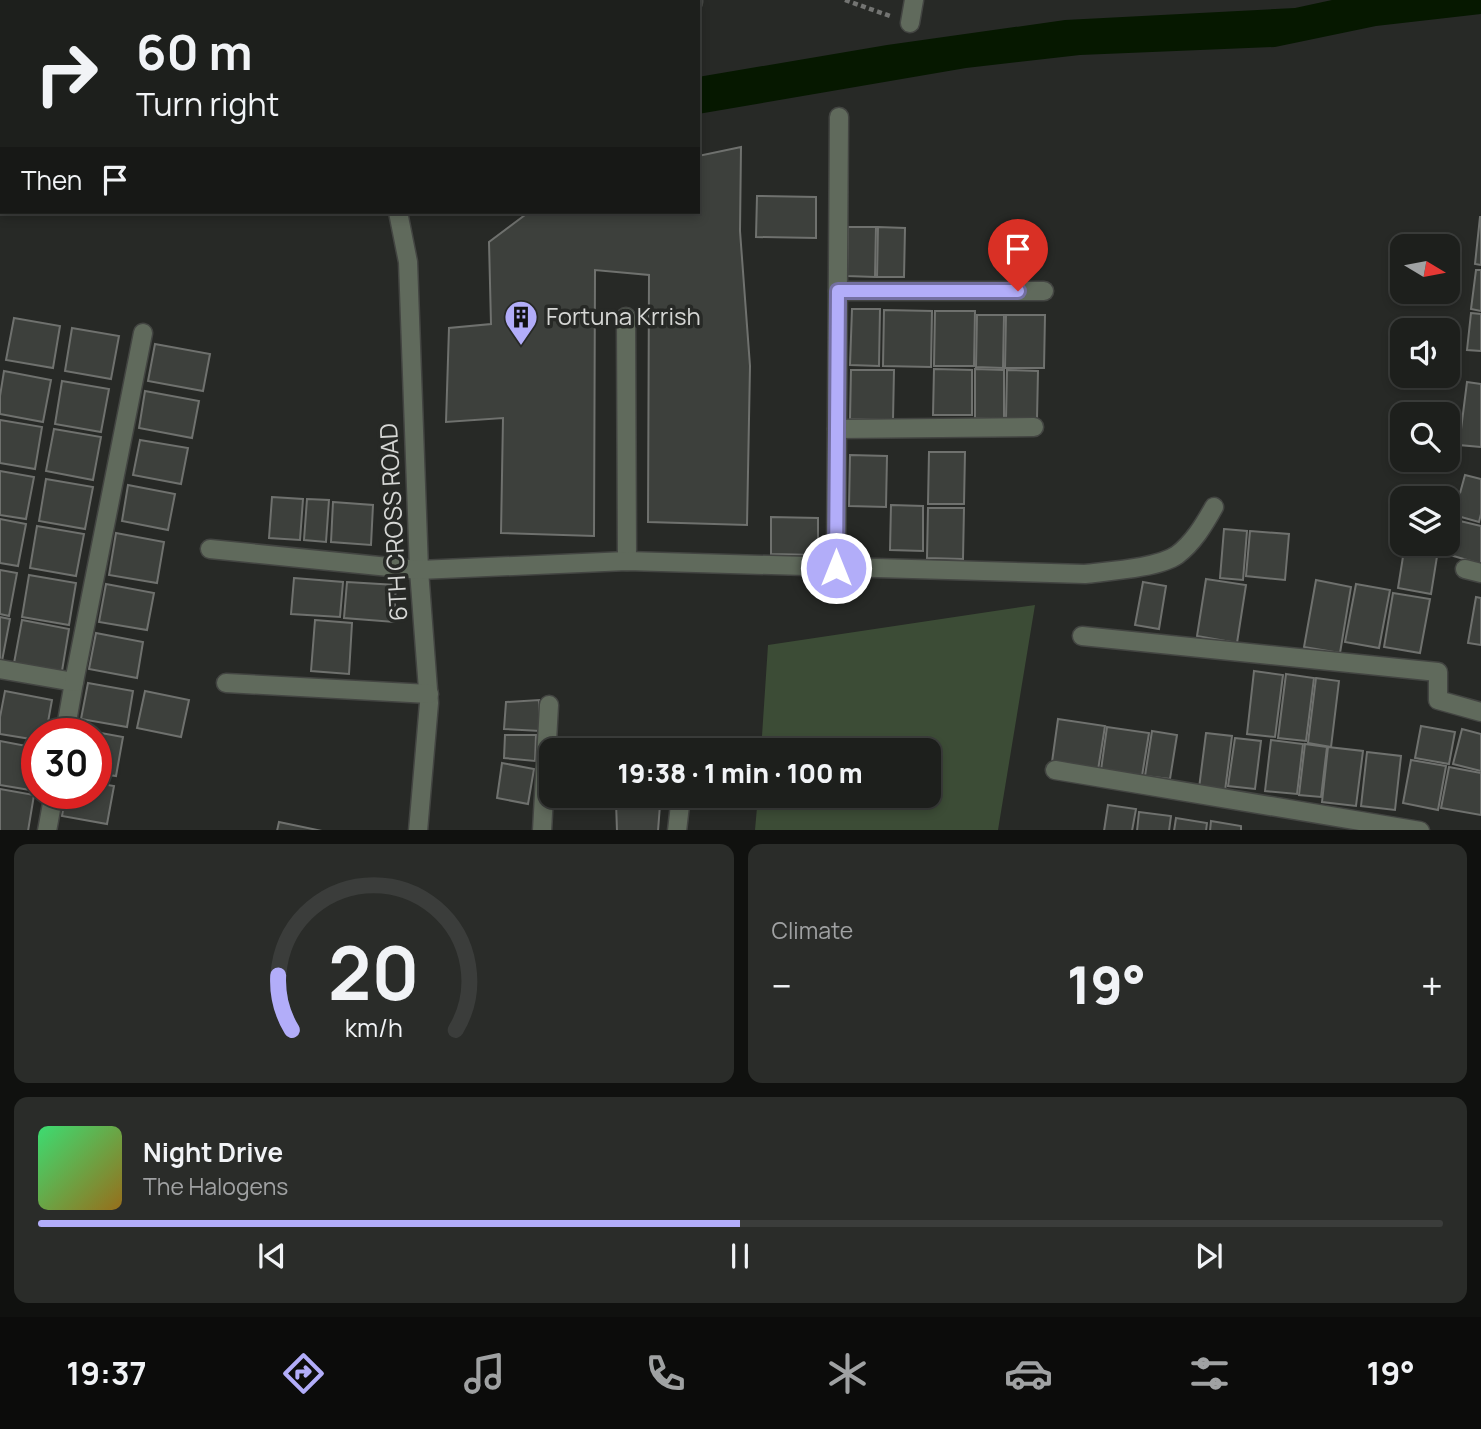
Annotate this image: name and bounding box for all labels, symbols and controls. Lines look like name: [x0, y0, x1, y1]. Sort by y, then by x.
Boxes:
text: 60 m: [136, 18, 253, 85]
icon: right: [21, 28, 112, 119]
text: Turn right: [136, 82, 279, 126]
icon: arrive: [96, 161, 134, 199]
text: Then: [21, 162, 82, 198]
pin: [988, 219, 1048, 291]
icon: arrive: [999, 230, 1037, 268]
north arrow: [1390, 234, 1460, 304]
map controls: [1390, 234, 1460, 556]
building icon: Fortuna Krrish: [502, 298, 540, 347]
place label: Fortuna Krrish: [546, 299, 701, 332]
button: sound: [1390, 318, 1460, 388]
button: search: [1390, 402, 1460, 472]
street label: 6TH CROSS ROAD: [371, 422, 414, 622]
button: layers: [1390, 486, 1460, 556]
position arrow: [799, 531, 873, 605]
speed limit sign: 30: [21, 718, 112, 809]
text: 19:38 · 1 min · 100 m: [617, 755, 863, 791]
text: Climate: [772, 914, 853, 946]
text: 20: [328, 922, 419, 1022]
text: 19°: [1067, 949, 1146, 1020]
text: −: [772, 959, 792, 1011]
text: +: [1421, 959, 1443, 1011]
text: km/h: [345, 1009, 403, 1044]
text: Night Drive: [143, 1134, 283, 1170]
text: The Halogens: [143, 1170, 288, 1202]
icon: previous: [253, 1237, 291, 1275]
icon: pause: [721, 1237, 759, 1275]
icon: next: [1190, 1237, 1228, 1275]
icon: directions: [279, 1349, 328, 1398]
icon: music: [460, 1349, 509, 1398]
icon: phone: [641, 1349, 690, 1398]
icon: climate: [823, 1349, 872, 1398]
icon: car: [1004, 1349, 1053, 1398]
icon: filters: [1185, 1349, 1234, 1398]
text: 19:37: [66, 1351, 147, 1395]
text: 19°: [1367, 1351, 1415, 1395]

